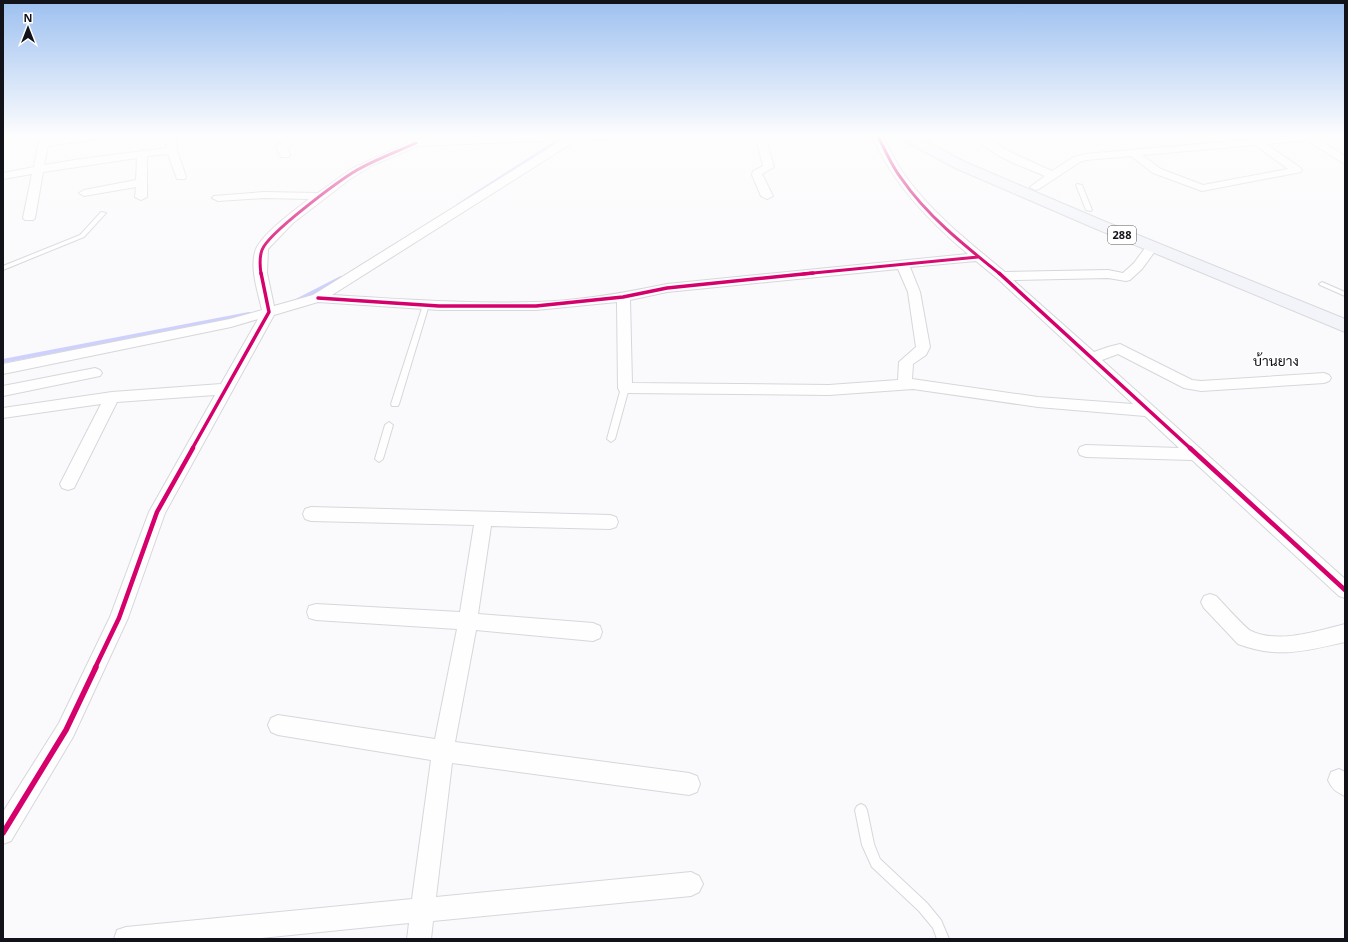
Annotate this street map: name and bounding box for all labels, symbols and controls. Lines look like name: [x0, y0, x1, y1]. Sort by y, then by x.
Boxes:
north arrow: [8, 8, 48, 48]
text: N: [24, 10, 32, 25]
road number: 288: [1108, 226, 1136, 244]
district label: บ้านยาง: [1253, 351, 1299, 370]

